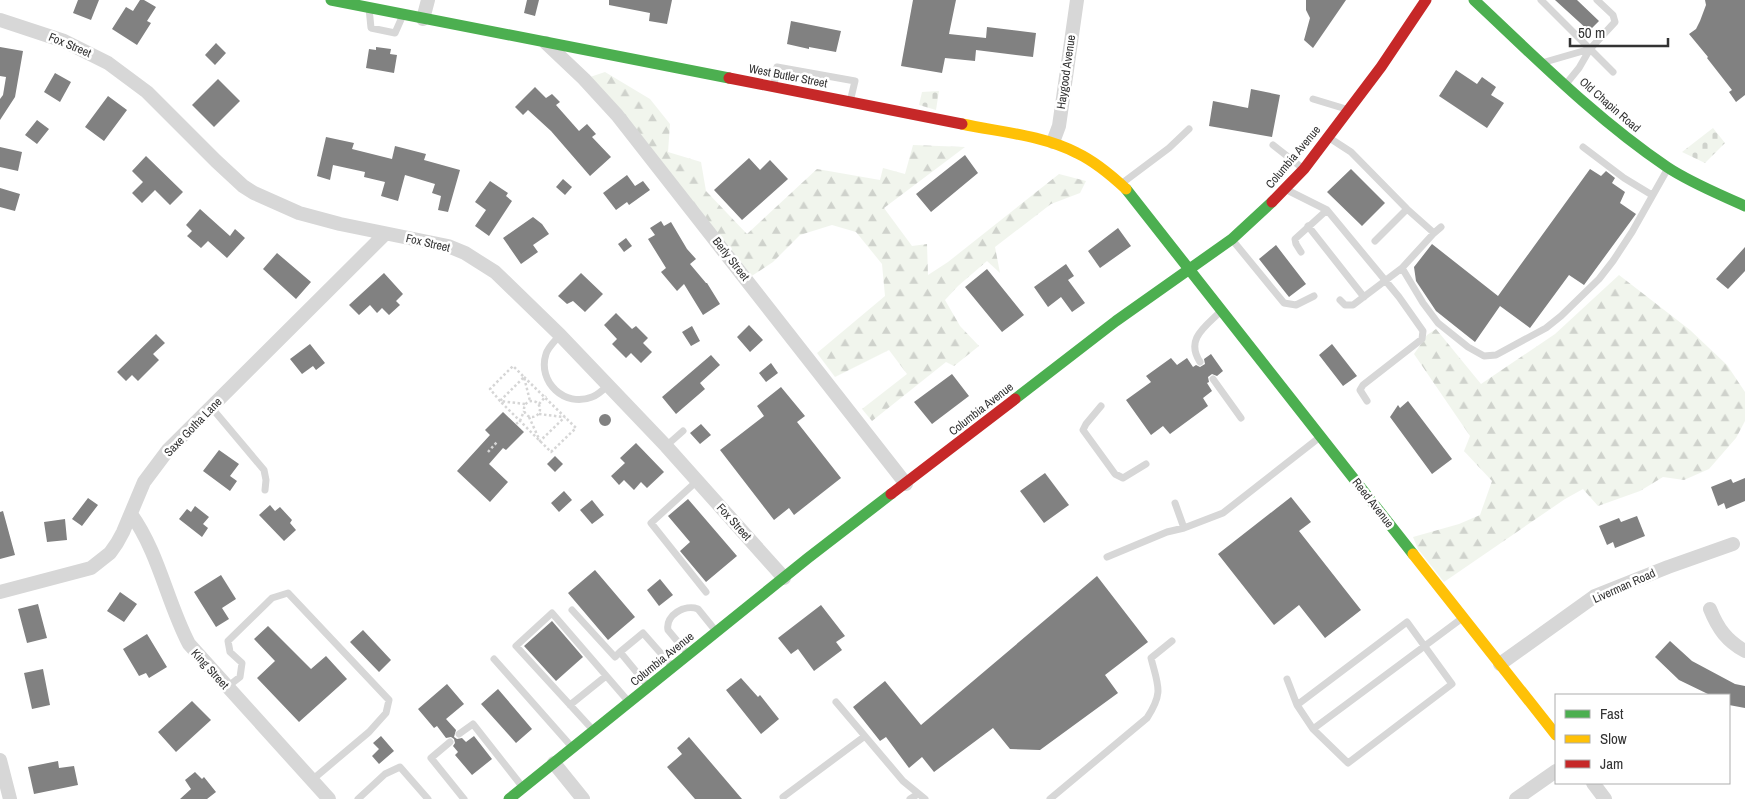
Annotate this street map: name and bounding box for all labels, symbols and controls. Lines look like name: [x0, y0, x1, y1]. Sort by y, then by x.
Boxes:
scale bar: [1570, 15, 1668, 47]
text: 50 m: [1578, 22, 1605, 43]
street label: Fox Street: [46, 29, 94, 61]
street label: Haygood Avenue: [1053, 34, 1079, 110]
street label: West Butler Street: [747, 61, 829, 92]
street label: Old Chapin Road: [1576, 74, 1644, 136]
street label: Columbia Avenue: [1262, 122, 1324, 192]
street label: Fox Street: [404, 230, 452, 256]
street label: Berly Street: [709, 234, 753, 284]
street label: Columbia Avenue: [946, 379, 1016, 439]
street label: Saxe Gotha Lane: [161, 394, 225, 460]
street label: Reed Avenue: [1349, 475, 1397, 531]
street label: Fox Street: [713, 500, 755, 544]
street label: Liverman Road: [1590, 565, 1658, 607]
street label: Columbia Avenue: [627, 628, 697, 690]
street label: King Street: [188, 645, 233, 693]
legend: [1555, 694, 1730, 784]
text: Fast: [1600, 703, 1624, 724]
text: Slow: [1600, 728, 1627, 749]
text: Jam: [1600, 753, 1623, 774]

